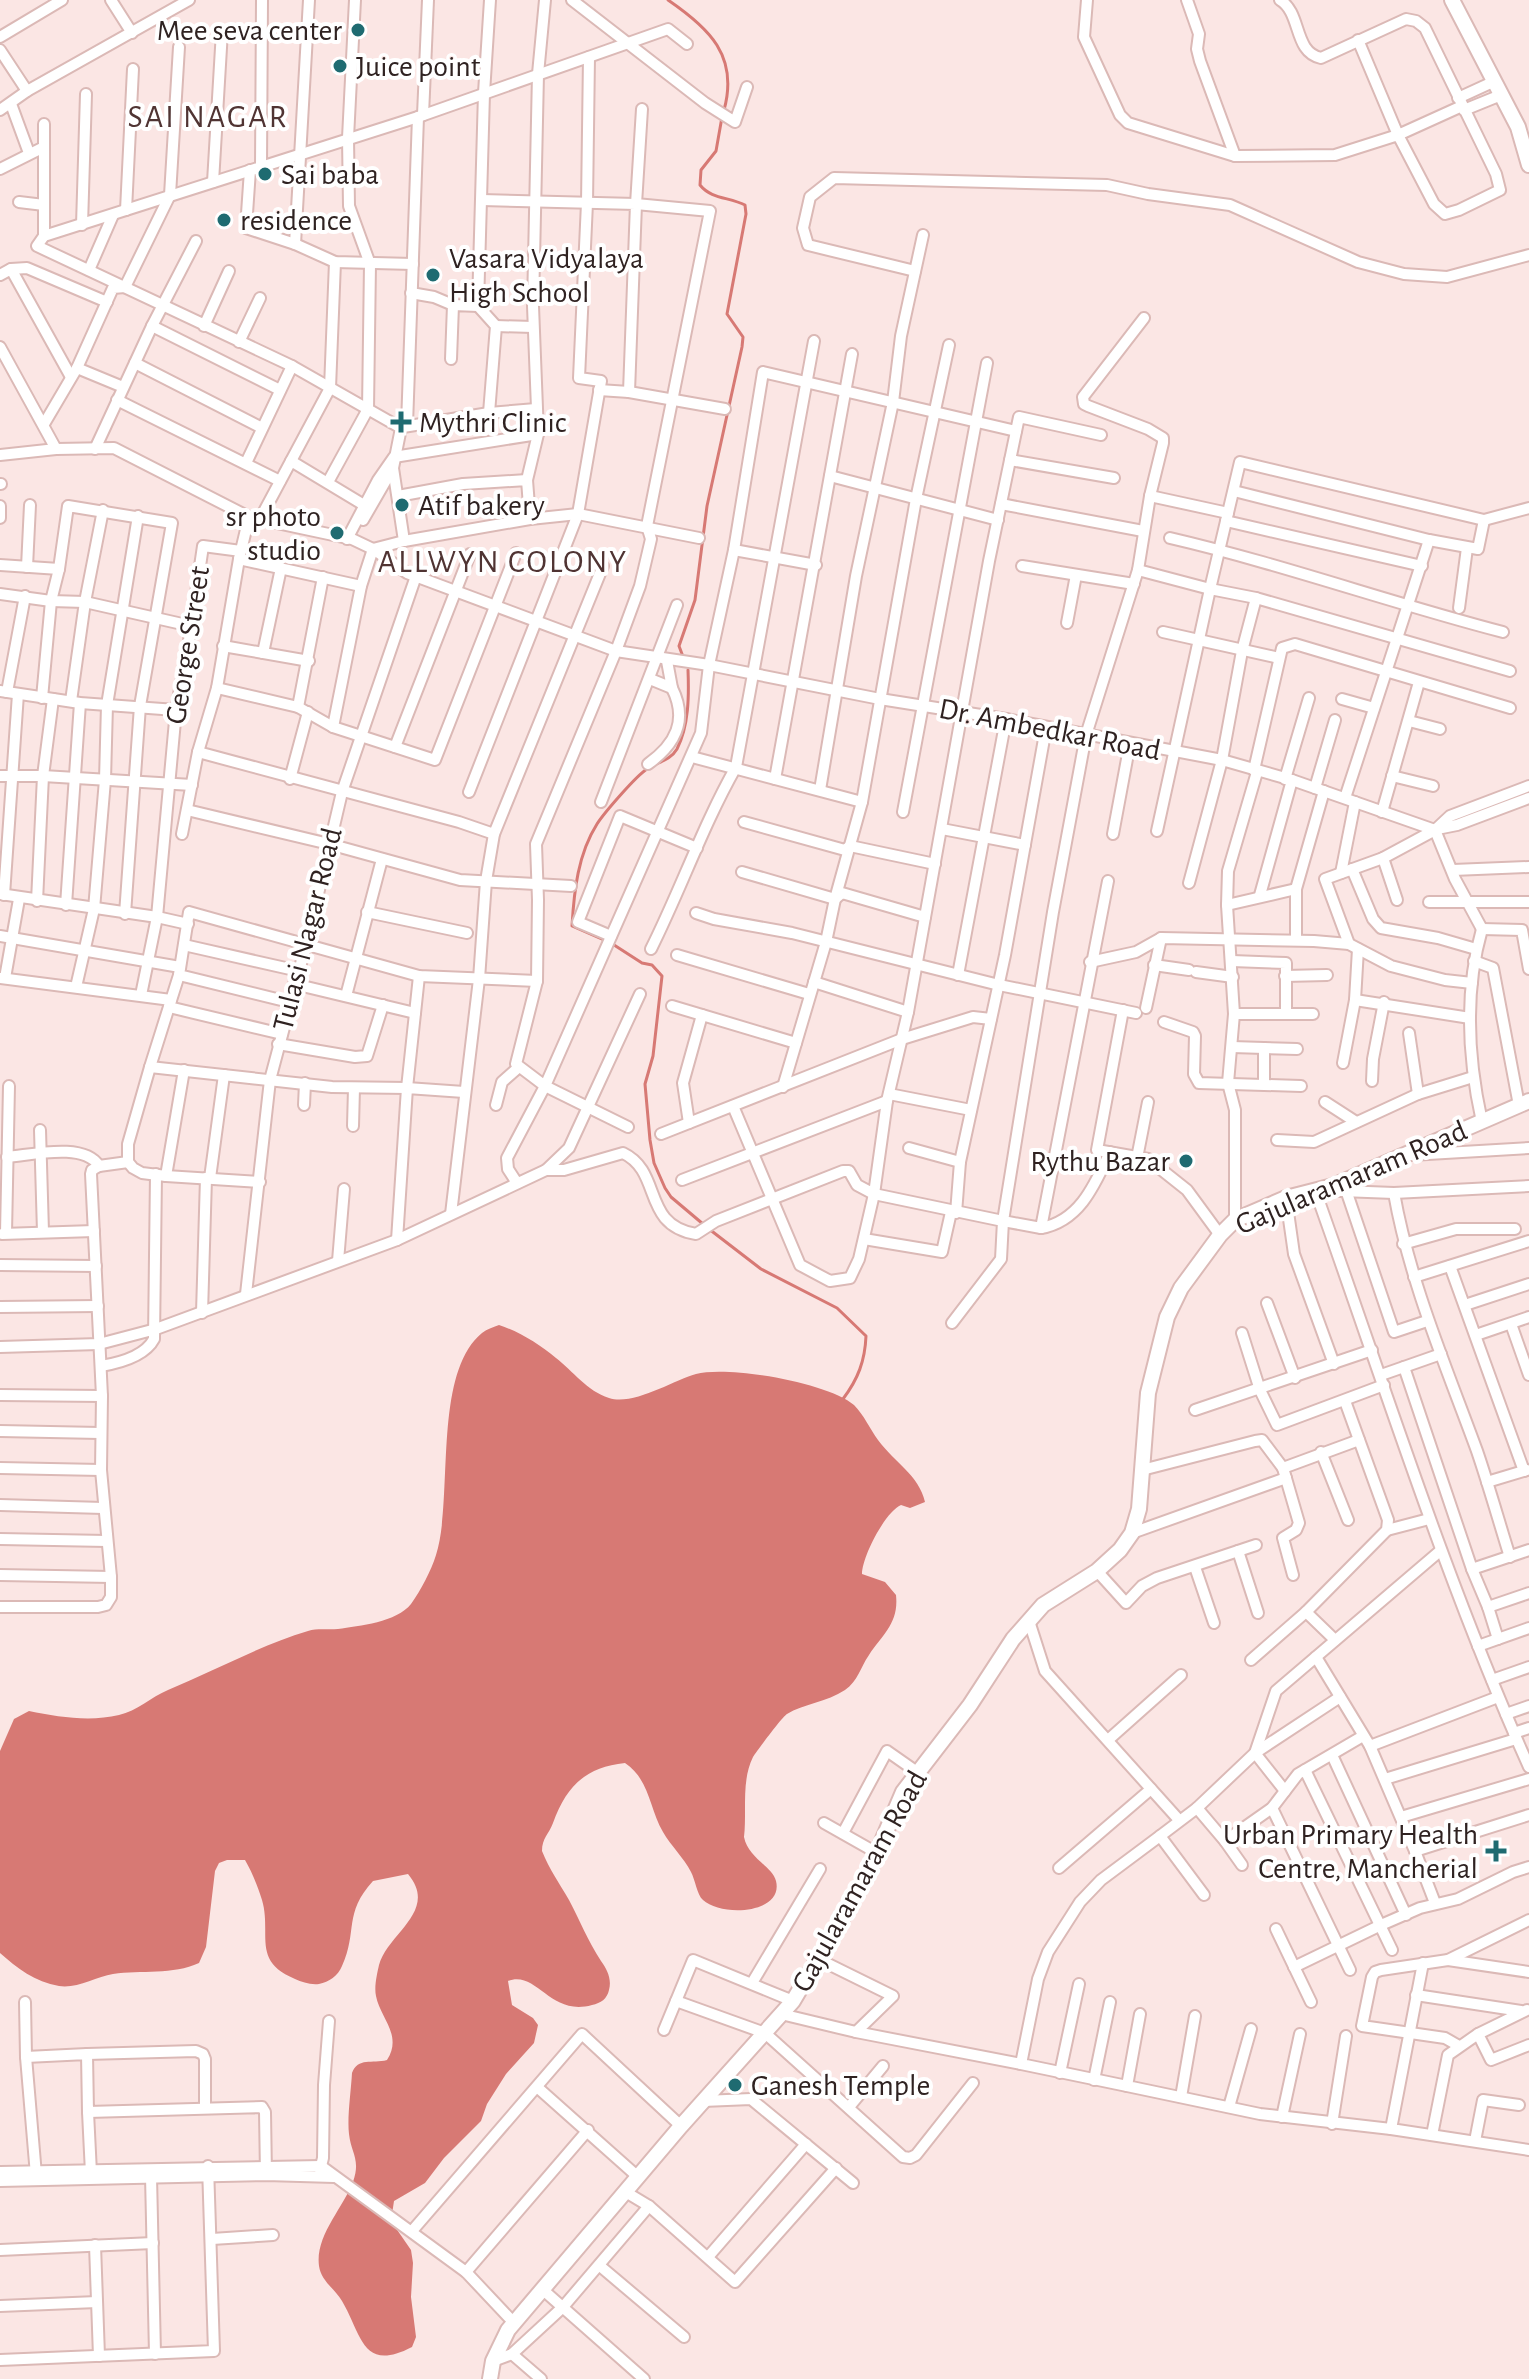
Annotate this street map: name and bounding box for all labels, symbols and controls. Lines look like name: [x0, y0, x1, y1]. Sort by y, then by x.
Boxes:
place label: Mee seva center: [157, 16, 342, 46]
marker: Mee seva center: [349, 21, 367, 39]
place label: Juice point: [356, 52, 481, 82]
marker: Juice point: [331, 57, 349, 75]
district label: SAI NAGAR: [128, 101, 288, 133]
place label: Sai baba: [281, 160, 379, 190]
marker: Sai baba: [256, 165, 274, 183]
place label: residence: [240, 206, 352, 236]
marker: residence: [215, 211, 233, 229]
place label: Vasara Vidyalaya High School: [449, 244, 644, 308]
marker: Vasara Vidyalaya High School: [424, 266, 442, 284]
place label: Mythri Clinic: [419, 408, 567, 438]
marker: Mythri Clinic: [390, 411, 412, 433]
place label: Atif bakery: [418, 491, 545, 521]
marker: Atif bakery: [393, 496, 411, 514]
place label: sr photo studio: [226, 502, 321, 566]
marker: sr photo studio: [328, 524, 346, 542]
district label: ALLWYN COLONY: [378, 546, 628, 578]
street label: George Street: [161, 564, 215, 726]
street label: Dr. Ambedkar Road: [936, 694, 1163, 766]
street label: Tulasi Nagar Road: [268, 825, 348, 1034]
street label: Gajularamaram Road: [1231, 1116, 1471, 1240]
place label: Rythu Bazar: [1030, 1147, 1170, 1177]
marker: Rythu Bazar: [1177, 1152, 1195, 1170]
street label: Gajularamaram Road: [787, 1766, 933, 1997]
place label: Urban Primary Health Centre, Mancherial: [1223, 1820, 1478, 1884]
marker: Urban Primary Health Centre, Mancherial: [1485, 1840, 1507, 1862]
place label: Ganesh Temple: [751, 2071, 930, 2101]
marker: Ganesh Temple: [726, 2076, 744, 2094]

